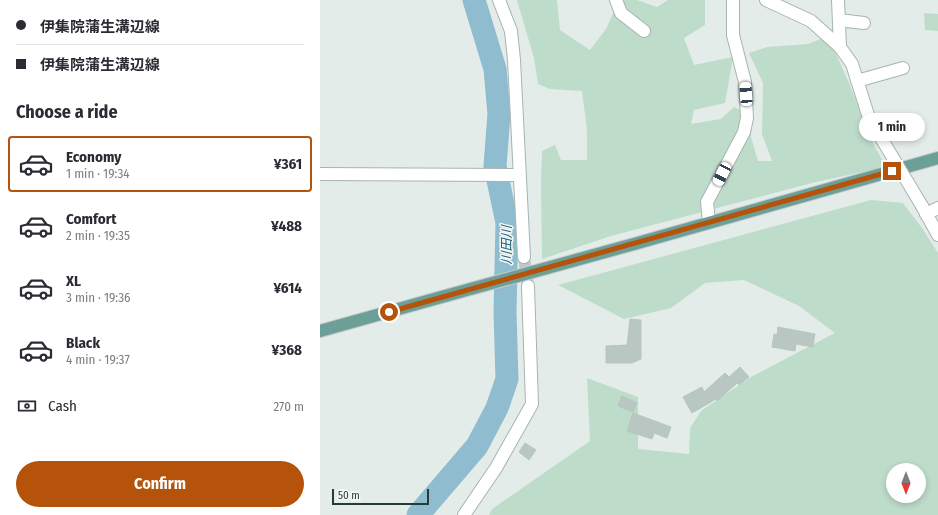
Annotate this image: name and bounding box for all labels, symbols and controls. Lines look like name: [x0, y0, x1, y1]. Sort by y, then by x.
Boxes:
text: 伊集院蒲生溝辺線: [40, 18, 160, 36]
text: 伊集院蒲生溝辺線: [40, 56, 160, 74]
car: [739, 82, 753, 106]
text: Choose a ride: [16, 101, 118, 123]
callout: 1 min: [859, 113, 925, 141]
text: 1 min: [878, 119, 906, 134]
icon: car: [18, 146, 54, 182]
text: Economy: [66, 148, 121, 166]
text: ¥361: [274, 155, 302, 173]
car: [711, 161, 733, 187]
route end: [883, 162, 901, 180]
text: 1 min · 19:34: [66, 166, 129, 181]
icon: car: [18, 208, 54, 244]
text: Comfort: [66, 210, 117, 228]
text: ¥488: [271, 217, 302, 235]
water label: 川田川: [499, 224, 514, 265]
text: 2 min · 19:35: [66, 228, 130, 243]
icon: car: [18, 270, 54, 306]
text: XL: [66, 272, 81, 290]
text: ¥614: [274, 279, 302, 297]
text: 3 min · 19:36: [66, 290, 130, 305]
route start: [380, 303, 398, 321]
icon: car: [18, 332, 54, 368]
text: Black: [66, 334, 100, 352]
text: ¥368: [272, 341, 302, 359]
text: 4 min · 19:37: [66, 352, 130, 367]
icon: cash: [16, 395, 38, 417]
text: Cash: [48, 397, 77, 415]
text: 270 m: [273, 399, 304, 414]
button: Confirm: [16, 461, 304, 507]
north arrow: [886, 463, 926, 503]
map controls: [886, 463, 926, 503]
scale bar: [332, 487, 429, 506]
text: 50 m: [338, 489, 360, 502]

